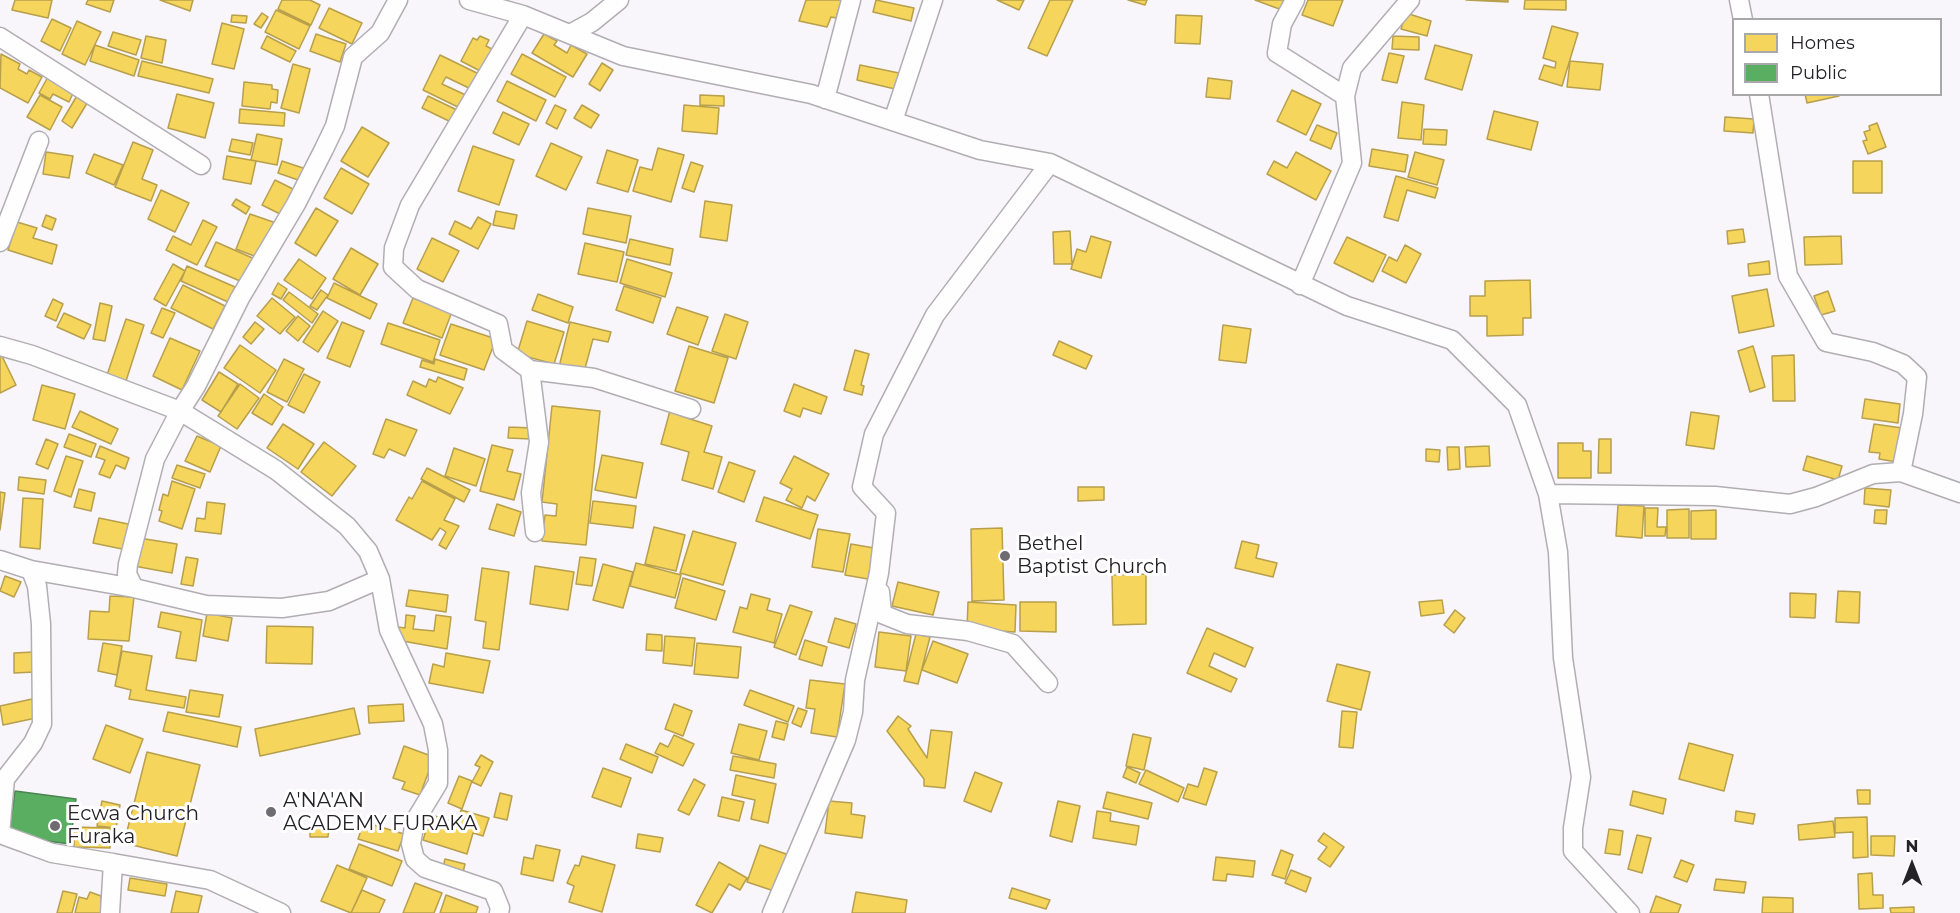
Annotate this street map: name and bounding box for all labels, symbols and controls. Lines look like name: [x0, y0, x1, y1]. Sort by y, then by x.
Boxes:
legend: [1732, 18, 1942, 96]
text: Homes: [1790, 32, 1855, 54]
text: Public: [1790, 62, 1847, 84]
place label: Bethel Baptist Church: [1017, 532, 1168, 579]
marker: Bethel Baptist Church: [998, 549, 1012, 563]
place label: A'NA'AN ACADEMY FURAKA: [283, 789, 477, 836]
place label: Ecwa Church Furaka: [67, 802, 199, 849]
marker: A'NA'AN ACADEMY FURAKA: [264, 805, 278, 819]
marker: Ecwa Church Furaka: [48, 819, 62, 833]
north arrow: [1882, 835, 1942, 895]
text: N: [1906, 837, 1918, 856]

